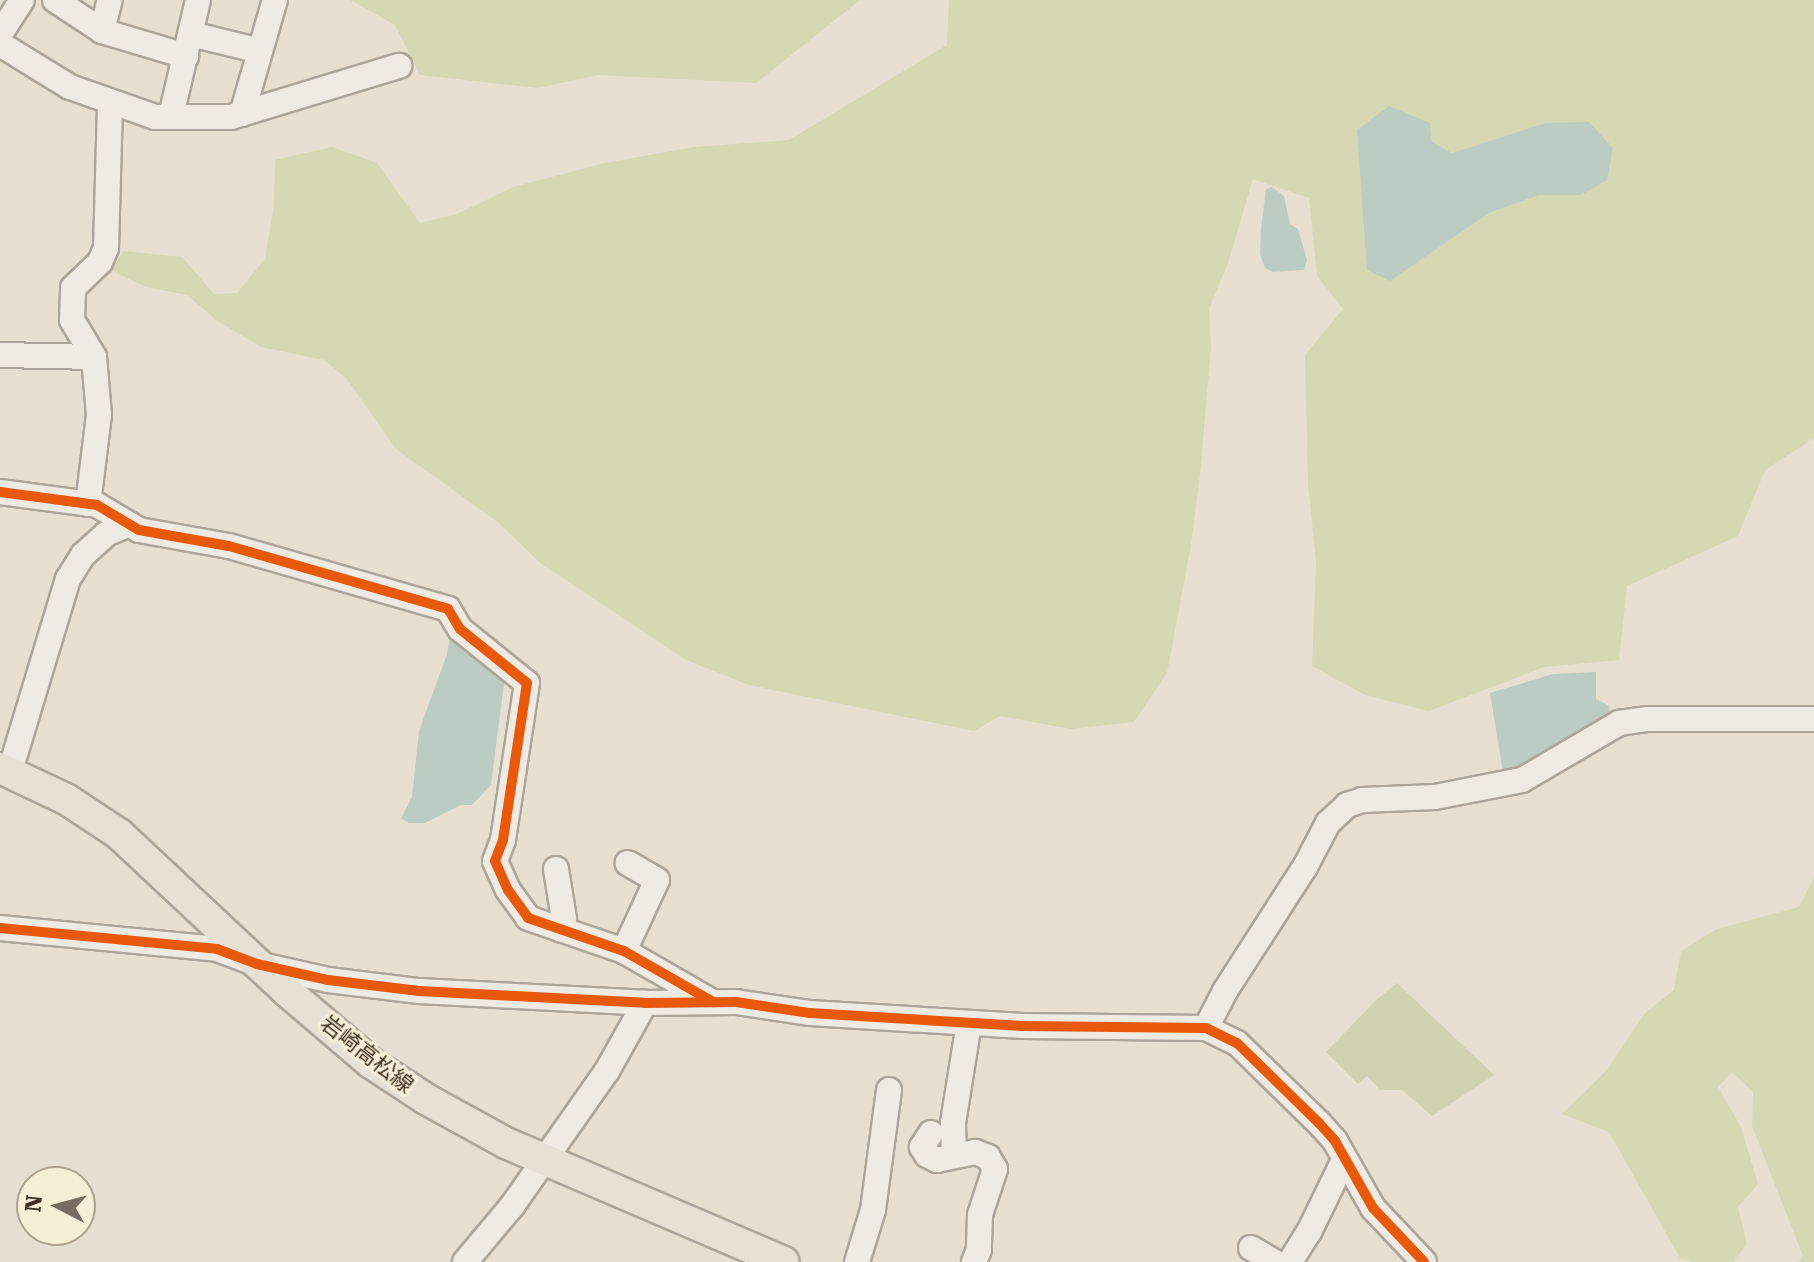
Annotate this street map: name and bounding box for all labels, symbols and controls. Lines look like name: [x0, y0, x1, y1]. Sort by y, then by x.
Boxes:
street label: 岩崎高松線: [316, 1010, 418, 1098]
north arrow: [16, 1166, 96, 1246]
text: N: [20, 1194, 47, 1213]

